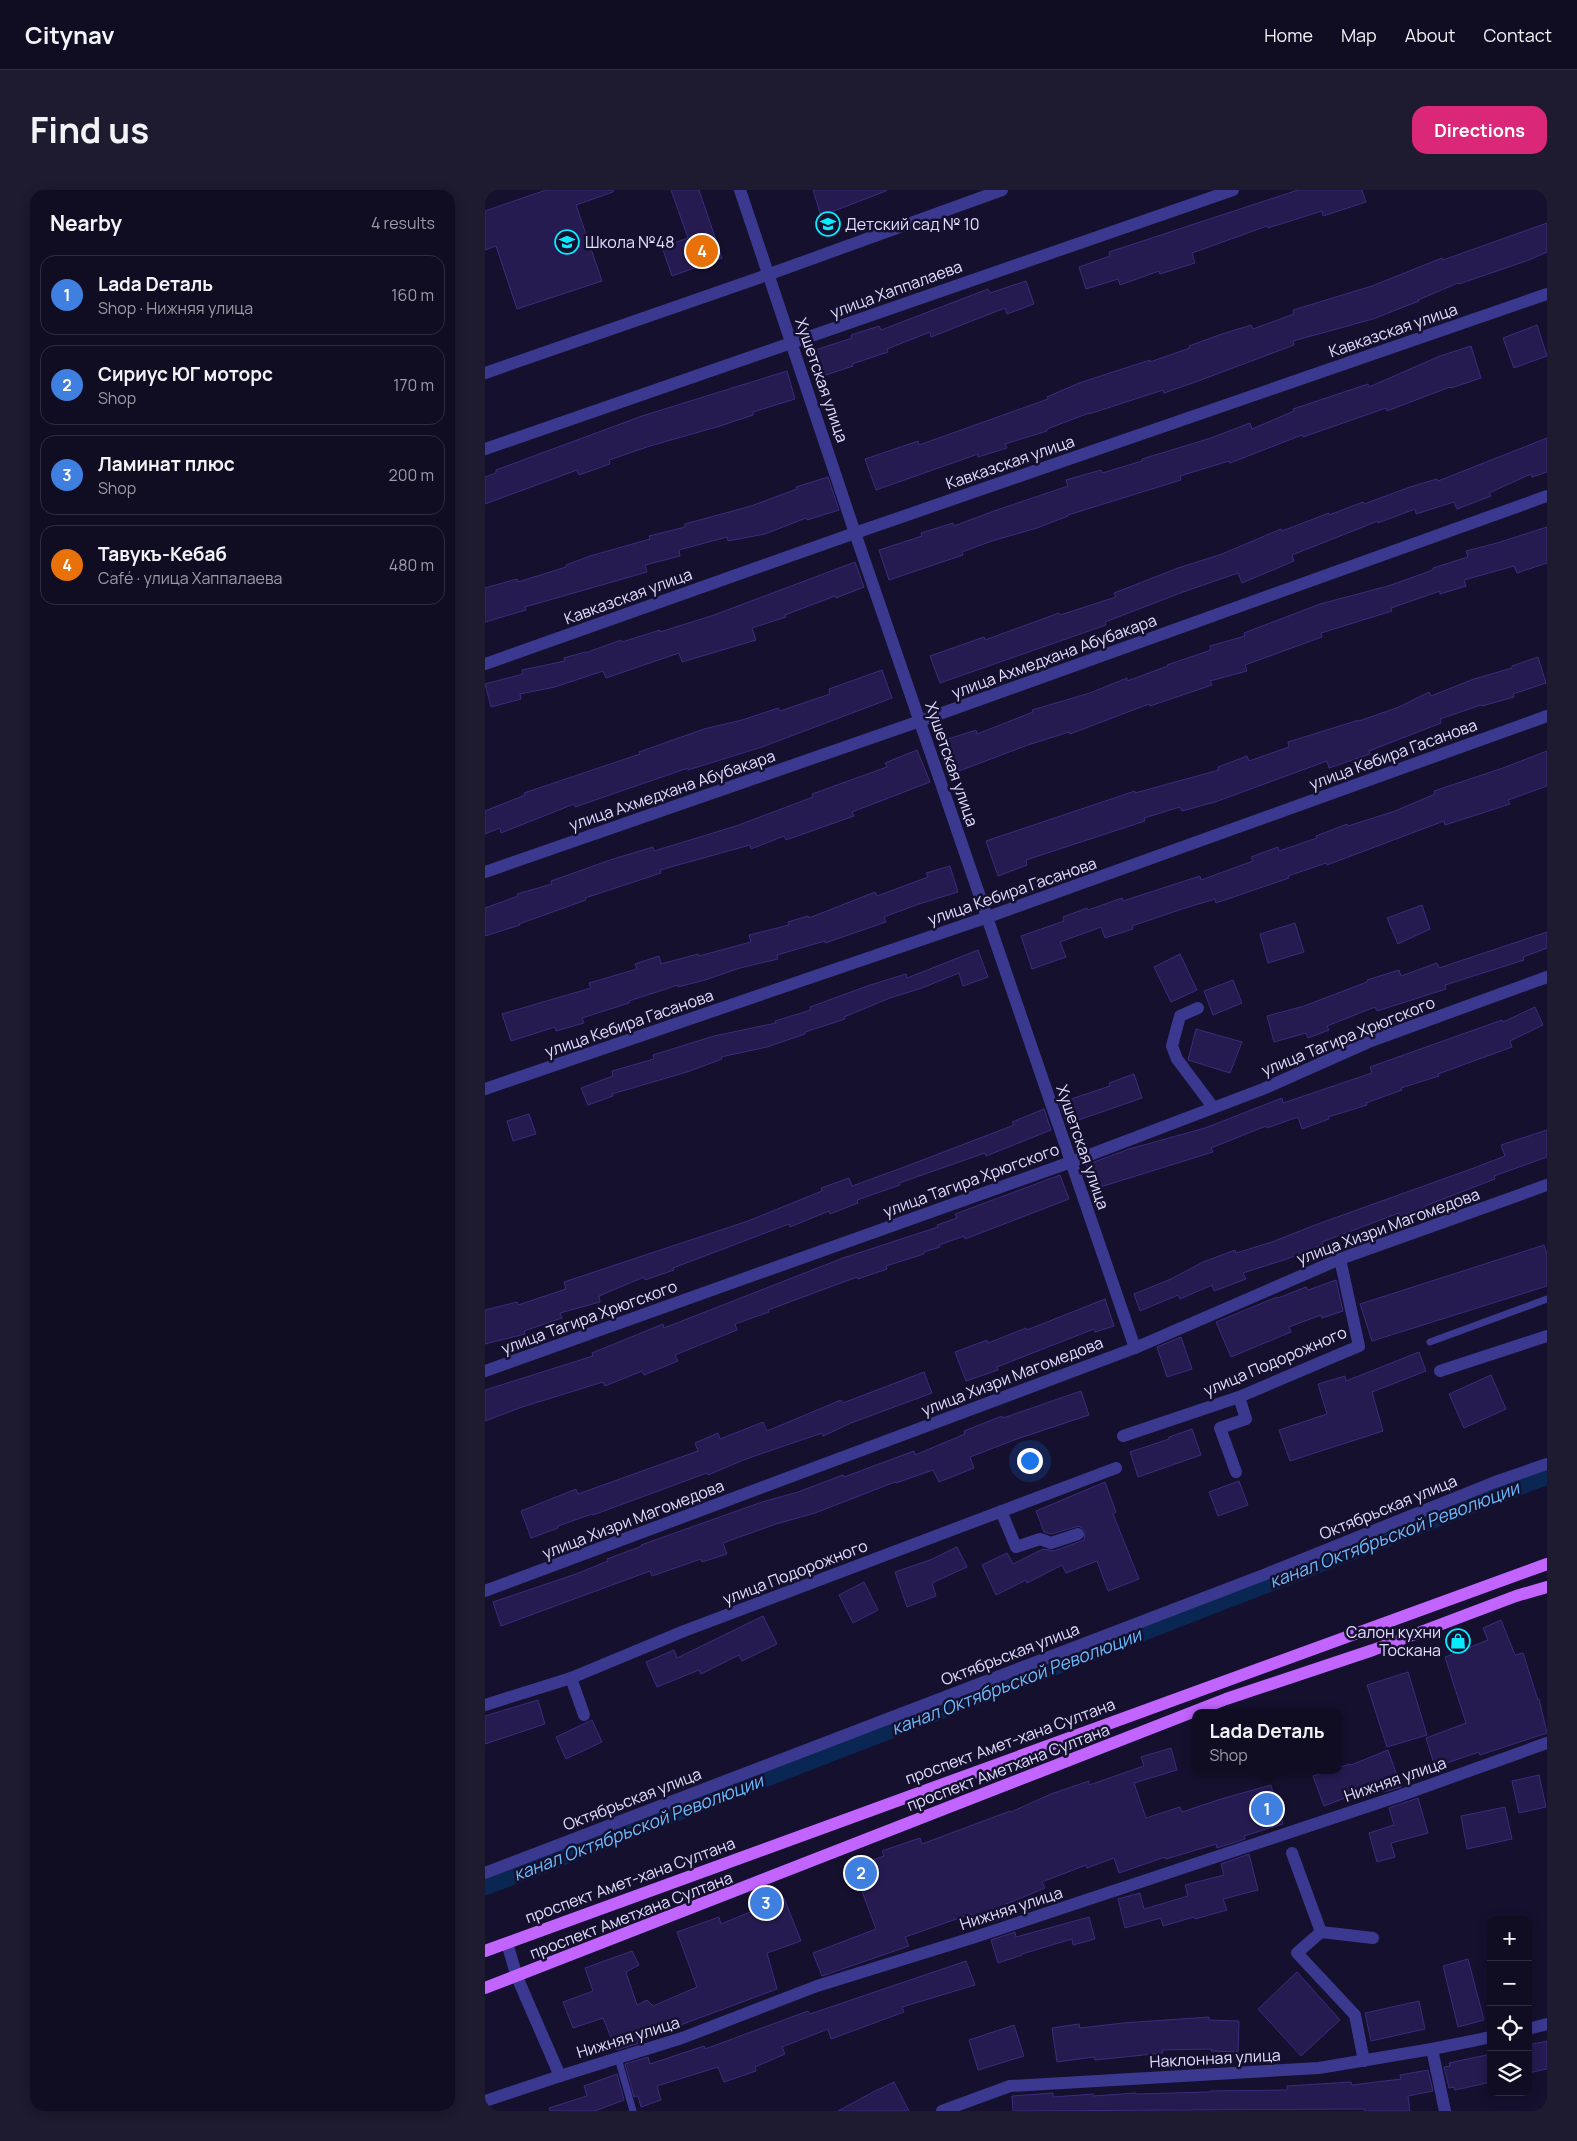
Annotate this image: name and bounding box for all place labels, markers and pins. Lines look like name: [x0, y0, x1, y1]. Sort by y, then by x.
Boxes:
school or university icon: Детский сад № 10: [815, 211, 841, 237]
place label: Детский сад № 10: [845, 213, 980, 235]
school or university icon: Школа №48: [554, 229, 580, 255]
place label: Школа №48: [585, 231, 674, 253]
pin: 4: [686, 232, 718, 270]
place label: Салон кухни Тоскана: [1346, 1621, 1441, 1661]
shop icon: Салон кухни Тоскана: [1445, 1628, 1471, 1654]
pin: 1: [1251, 1790, 1283, 1828]
pin: 2: [845, 1854, 877, 1892]
pin: 3: [750, 1884, 782, 1922]

